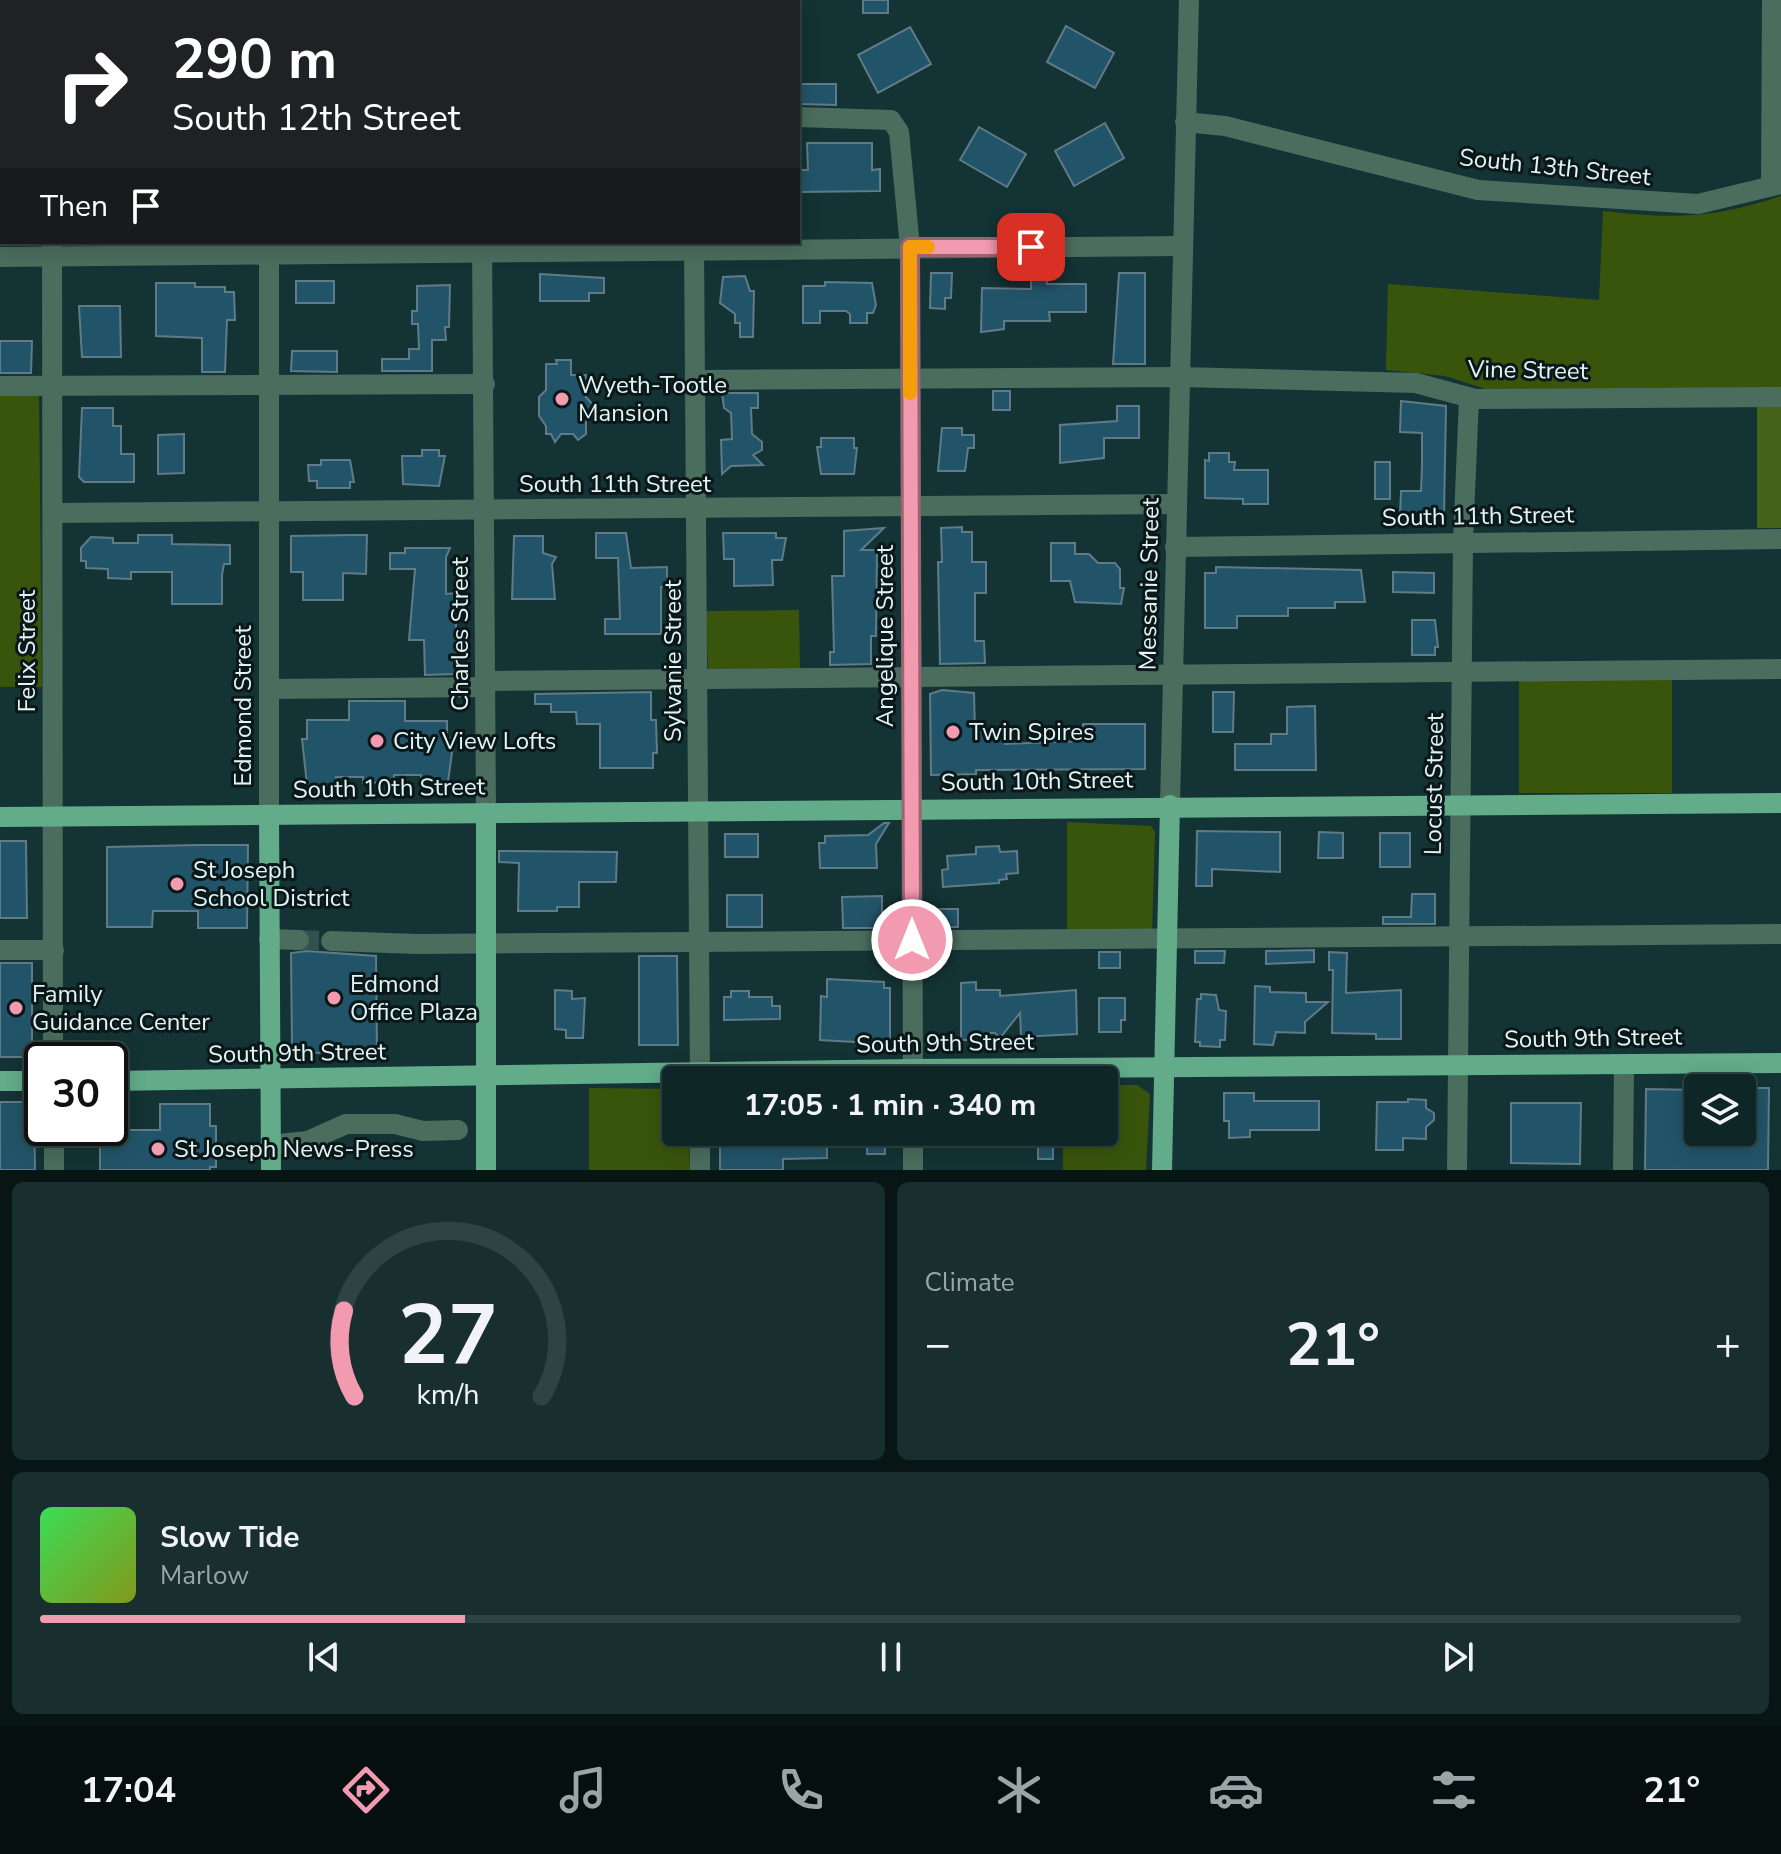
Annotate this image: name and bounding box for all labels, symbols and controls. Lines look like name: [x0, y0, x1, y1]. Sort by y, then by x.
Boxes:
text: 290 m: [172, 21, 337, 98]
icon: right: [40, 32, 144, 136]
text: South 12th Street: [172, 94, 460, 143]
street label: South 13th Street: [1458, 141, 1653, 193]
icon: arrive: [124, 184, 168, 228]
text: Then: [40, 186, 108, 227]
pin: [997, 213, 1065, 281]
icon: arrive: [1009, 225, 1053, 269]
street label: Vine Street: [1467, 353, 1589, 387]
place label: Wyeth-Tootle Mansion: [578, 369, 727, 429]
marker: Wyeth-Tootle Mansion: [553, 390, 571, 408]
street label: South 11th Street: [519, 468, 712, 500]
street label: Messanie Street: [1131, 497, 1167, 671]
street label: South 11th Street: [1382, 498, 1575, 534]
street label: Angelique Street: [869, 544, 901, 727]
street label: Charles Street: [444, 556, 476, 711]
street label: Sylvanie Street: [657, 579, 689, 742]
street label: Felix Street: [11, 589, 43, 712]
street label: Edmond Street: [227, 625, 259, 787]
street label: Locust Street: [1417, 712, 1451, 855]
place label: Twin Spires: [969, 716, 1095, 748]
marker: Twin Spires: [944, 723, 962, 741]
place label: City View Lofts: [393, 725, 556, 757]
marker: City View Lofts: [368, 732, 386, 750]
street label: South 10th Street: [941, 763, 1134, 799]
street label: South 10th Street: [293, 770, 486, 806]
place label: St Joseph School District: [193, 854, 350, 914]
marker: St Joseph School District: [168, 875, 186, 893]
position arrow: [870, 898, 954, 982]
place label: Edmond Office Plaza: [350, 968, 478, 1028]
place label: Family Guidance Center: [32, 978, 210, 1038]
marker: Edmond Office Plaza: [325, 989, 343, 1007]
marker: Family Guidance Center: [7, 999, 25, 1017]
street label: South 9th Street: [1504, 1020, 1683, 1056]
street label: South 9th Street: [856, 1025, 1035, 1061]
street label: South 9th Street: [208, 1035, 387, 1071]
speed limit sign: 30: [24, 1042, 128, 1146]
map controls: [1684, 1074, 1756, 1146]
button: layers: [1684, 1074, 1756, 1146]
text: 17:05 · 1 min · 340 m: [744, 1085, 1036, 1126]
place label: St Joseph News-Press: [174, 1133, 414, 1165]
marker: St Joseph News-Press: [149, 1140, 167, 1158]
text: Climate: [925, 1265, 1015, 1300]
text: 27: [398, 1279, 498, 1392]
text: 21°: [1285, 1304, 1380, 1386]
text: −: [925, 1315, 951, 1375]
text: +: [1715, 1315, 1741, 1375]
text: km/h: [417, 1375, 480, 1414]
text: Slow Tide: [160, 1517, 300, 1558]
text: Marlow: [160, 1558, 249, 1593]
icon: previous: [302, 1635, 346, 1679]
icon: pause: [869, 1635, 913, 1679]
icon: next: [1436, 1635, 1480, 1679]
icon: directions: [338, 1762, 394, 1818]
icon: music: [555, 1762, 611, 1818]
icon: phone: [773, 1762, 829, 1818]
icon: climate: [991, 1762, 1047, 1818]
icon: car: [1208, 1762, 1264, 1818]
icon: filters: [1426, 1762, 1482, 1818]
text: 17:04: [81, 1766, 176, 1815]
text: 21°: [1643, 1766, 1700, 1815]

